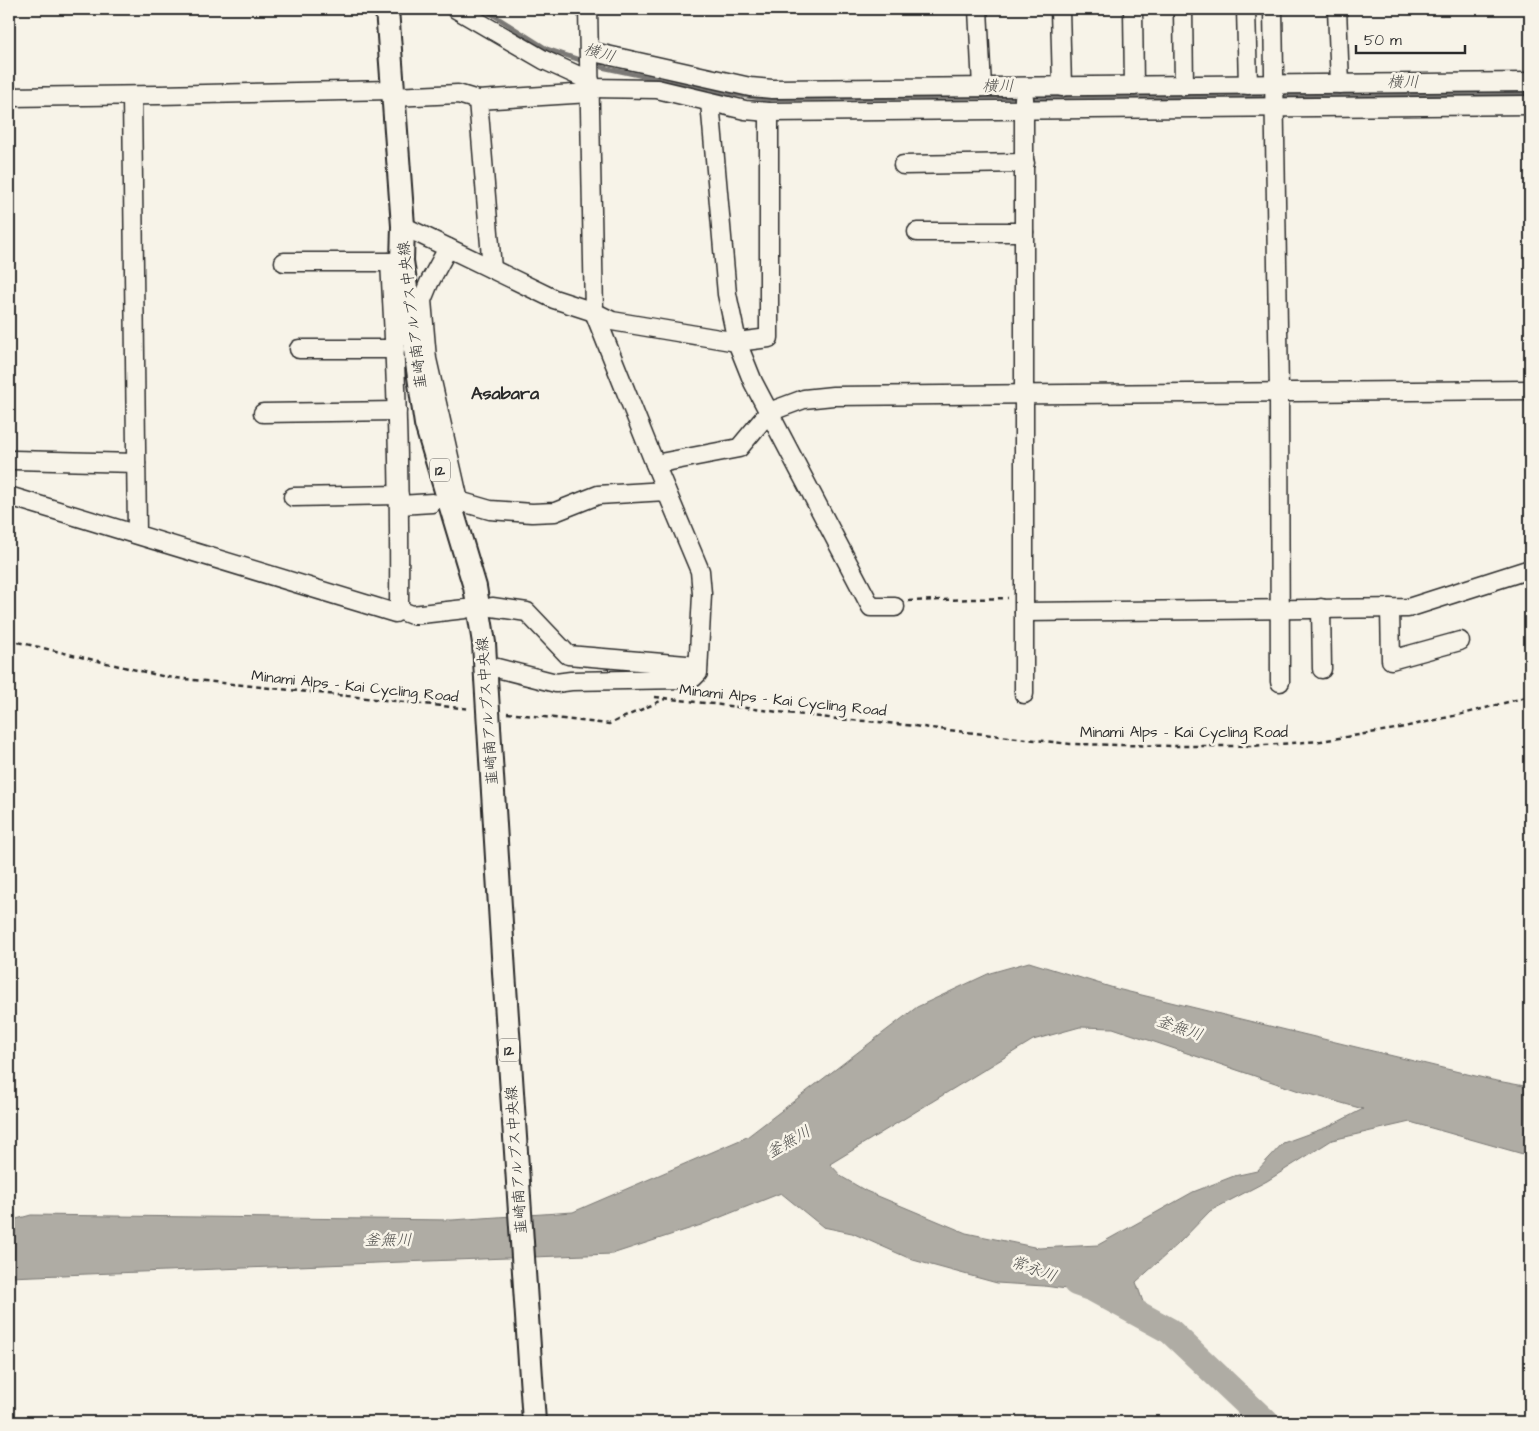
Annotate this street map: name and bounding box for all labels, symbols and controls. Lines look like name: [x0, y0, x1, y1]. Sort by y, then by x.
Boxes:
scale bar: [1356, 22, 1465, 54]
text: 50 m: [1364, 30, 1402, 51]
water label: 横川: [581, 38, 618, 68]
water label: 横川: [1387, 71, 1419, 93]
water label: 横川: [982, 75, 1014, 97]
street label: 韮崎南アルプス中央線: [393, 240, 432, 390]
district label: Asabara: [471, 381, 540, 406]
road number: 12: [430, 458, 450, 482]
street label: 韮崎南アルプス中央線: [472, 636, 503, 786]
street label: Minami Alps - Kai Cycling Road: [250, 665, 460, 709]
street label: Minami Alps - Kai Cycling Road: [678, 679, 888, 723]
street label: Minami Alps - Kai Cycling Road: [1080, 722, 1288, 744]
water label: 釜無川: [1153, 1010, 1206, 1046]
road number: 12: [499, 1038, 519, 1062]
street label: 韮崎南アルプス中央線: [501, 1085, 532, 1235]
water label: 釜無川: [762, 1120, 815, 1163]
water label: 釜無川: [364, 1229, 412, 1251]
water label: 常永川: [1007, 1250, 1060, 1287]

